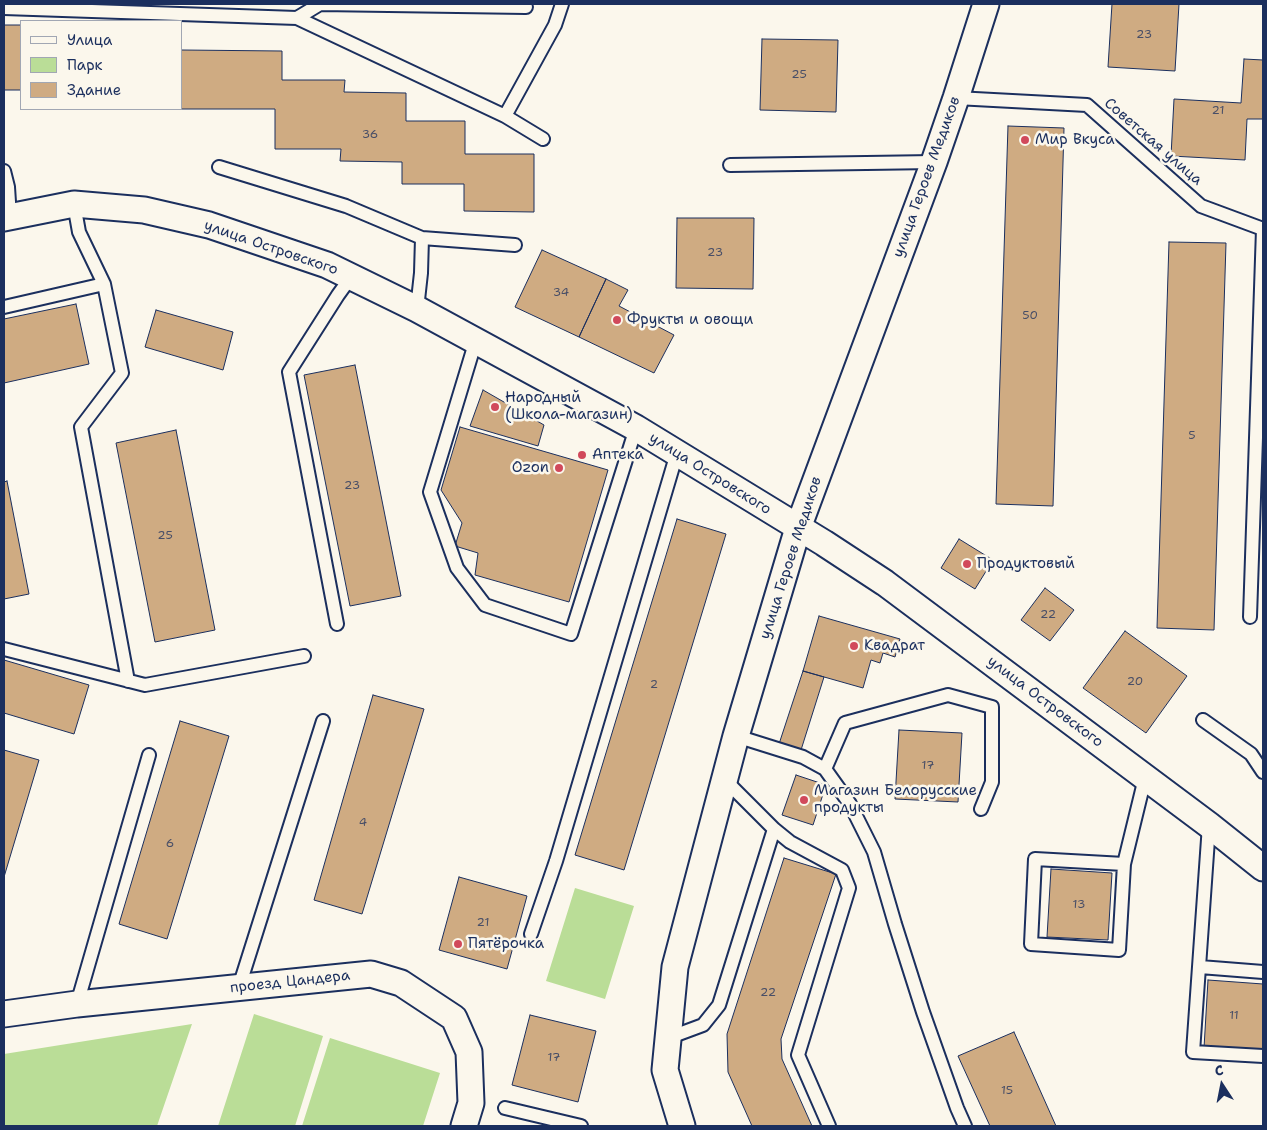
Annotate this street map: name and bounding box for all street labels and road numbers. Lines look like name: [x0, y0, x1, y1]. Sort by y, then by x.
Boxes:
street label: улица Героев Медиков: [889, 94, 965, 260]
street label: Советская улица: [1100, 95, 1206, 189]
street label: улица Островского: [202, 217, 340, 279]
street label: улица Островского: [646, 429, 774, 519]
street label: улица Героев Медиков: [756, 474, 826, 642]
street label: улица Островского: [983, 653, 1107, 751]
street label: проезд Цандера: [229, 967, 351, 997]

